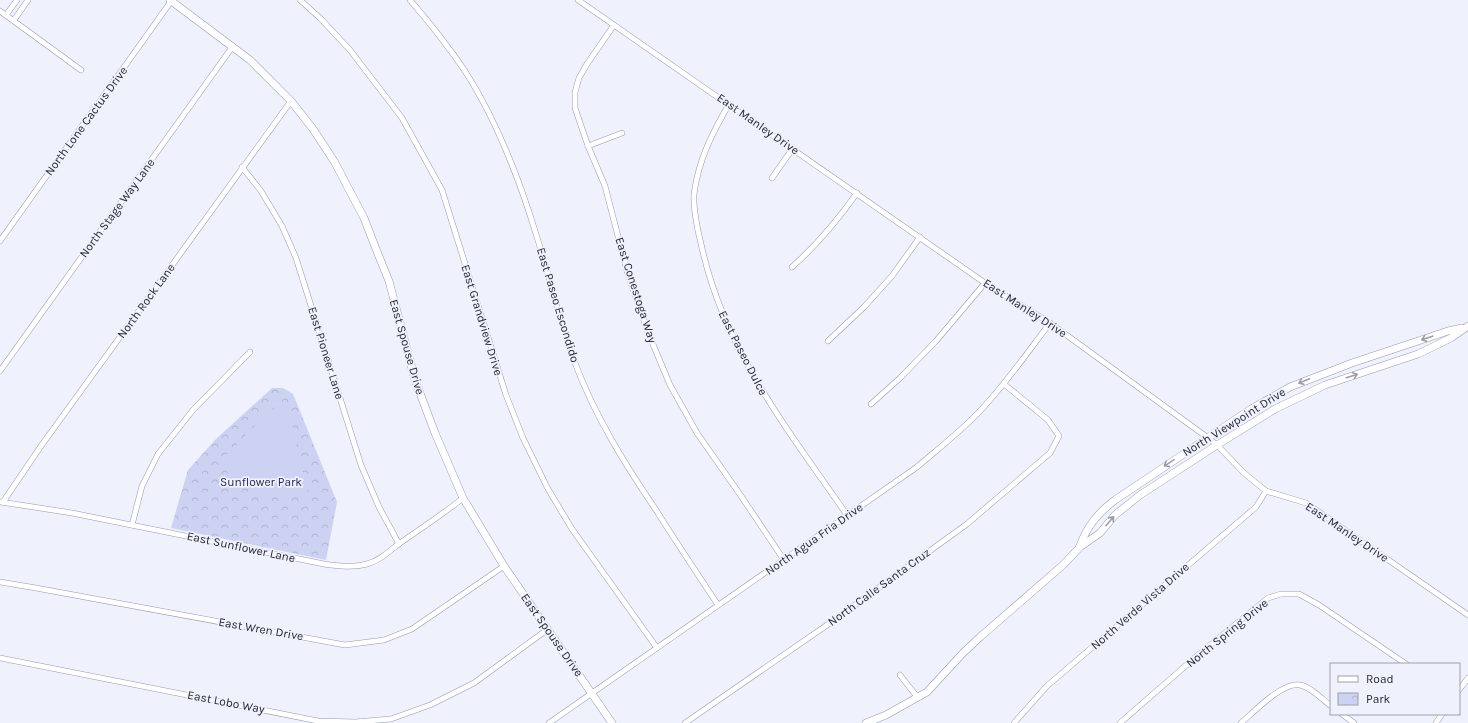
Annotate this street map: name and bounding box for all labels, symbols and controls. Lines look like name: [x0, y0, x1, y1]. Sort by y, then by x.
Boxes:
street label: North Lone Cactus Drive: [42, 64, 130, 178]
street label: East Manley Drive: [714, 90, 802, 158]
street label: North Stage Way Lane: [76, 156, 158, 260]
street label: East Conestoga Way: [612, 235, 660, 345]
street label: East Paseo Escondido: [534, 246, 582, 364]
street label: North Rock Lane: [114, 261, 178, 341]
street label: East Grandview Drive: [458, 263, 506, 377]
street label: East Manley Drive: [981, 276, 1069, 340]
street label: East Spouse Drive: [387, 298, 427, 396]
street label: East Pioneer Lane: [305, 305, 347, 401]
street label: East Paseo Dulce: [716, 308, 770, 398]
one-way arrow: [1420, 335, 1433, 342]
one-way arrow: [1345, 372, 1358, 379]
one-way arrow: [1299, 378, 1311, 386]
street label: North Viewpoint Drive: [1180, 385, 1288, 459]
one-way arrow: [1164, 459, 1175, 467]
park label: Sunflower Park: [220, 475, 302, 489]
street label: East Manley Drive: [1303, 499, 1391, 565]
street label: North Agua Fria Drive: [763, 500, 865, 578]
one-way arrow: [1105, 516, 1114, 526]
street label: East Sunflower Lane: [186, 529, 296, 565]
street label: North Calle Santa Cruz: [825, 545, 933, 629]
street label: North Verde Vista Drive: [1088, 560, 1192, 652]
street label: East Spouse Drive: [518, 591, 586, 679]
street label: North Spring Drive: [1183, 596, 1271, 670]
street label: East Wren Drive: [217, 615, 305, 643]
legend: [1330, 663, 1460, 715]
text: Road: [1366, 672, 1394, 686]
street label: East Lobo Way: [186, 688, 266, 716]
text: Park: [1366, 692, 1391, 706]

